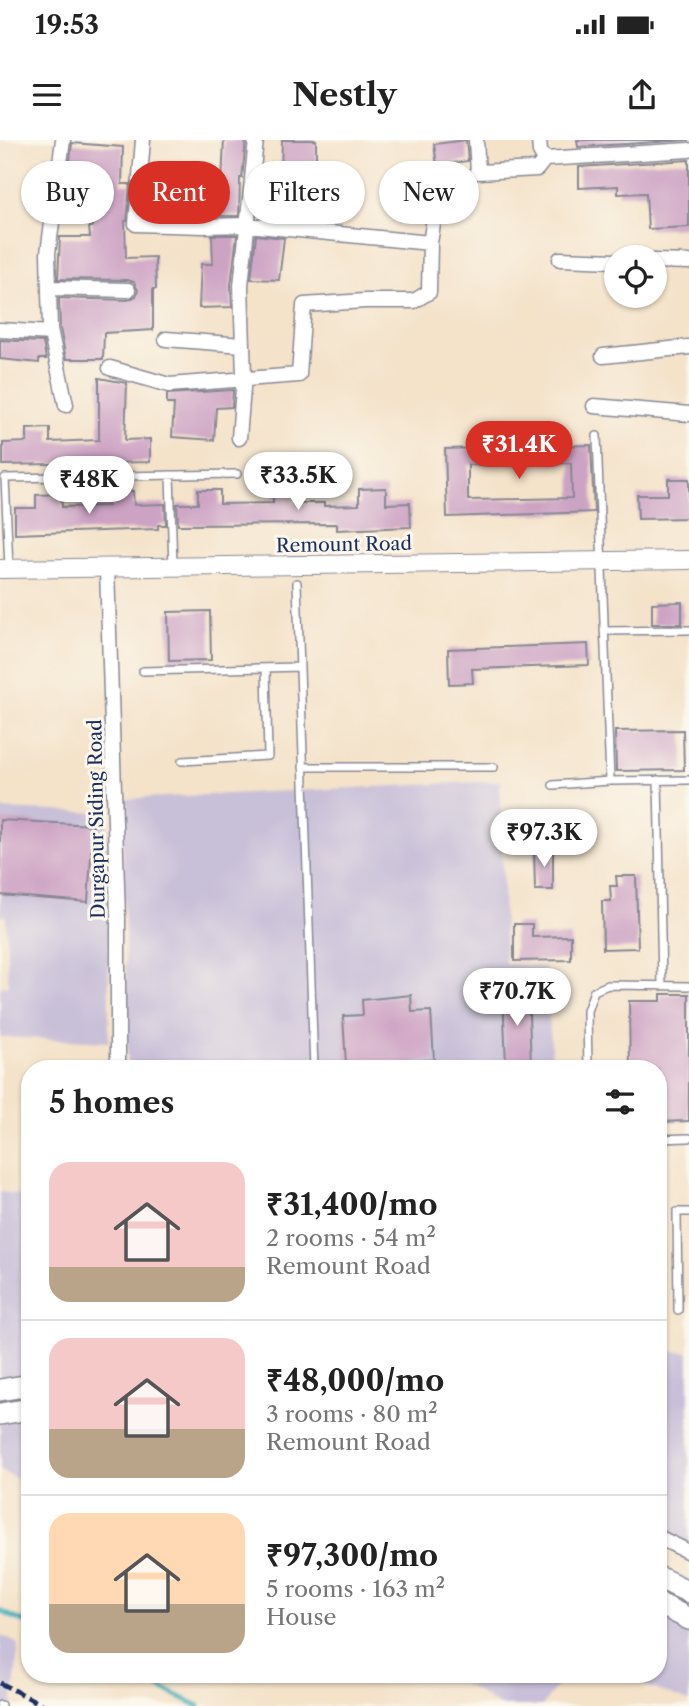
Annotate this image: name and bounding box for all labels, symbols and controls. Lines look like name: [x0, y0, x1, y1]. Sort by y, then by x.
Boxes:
text: 19:53: [35, 9, 99, 41]
text: Nestly: [292, 75, 397, 114]
icon: menu: [28, 76, 66, 114]
icon: share: [623, 76, 661, 114]
chip: Buy: [21, 161, 114, 224]
chip: Rent: [128, 161, 230, 224]
chip: Filters: [244, 161, 365, 224]
chip: New: [379, 161, 479, 224]
map controls: [604, 245, 667, 308]
button: locate: [604, 245, 667, 308]
pin: ₹31.4K: [462, 422, 576, 481]
text: ₹31.4K: [482, 430, 556, 458]
pin: ₹33.5K: [241, 452, 355, 512]
pin: ₹48K: [48, 456, 130, 516]
text: ₹33.5K: [260, 461, 336, 489]
text: ₹48K: [59, 465, 119, 493]
street label: Remount Road: [276, 532, 413, 557]
street label: Durgapur Siding Road: [83, 719, 110, 919]
pin: ₹97.3K: [487, 810, 601, 869]
text: ₹97.3K: [506, 818, 582, 846]
pin: ₹70.7K: [460, 968, 574, 1028]
text: ₹70.7K: [479, 977, 555, 1005]
icon: filters: [601, 1083, 639, 1121]
text: 5 homes: [49, 1084, 174, 1121]
text: ₹31,400/mo: [266, 1186, 438, 1223]
icon: home: [105, 1190, 189, 1274]
text: 2 rooms · 54 m²: [266, 1224, 436, 1252]
text: Remount Road: [266, 1252, 431, 1280]
text: ₹48,000/mo: [266, 1362, 444, 1399]
icon: home: [105, 1366, 189, 1450]
text: 3 rooms · 80 m²: [266, 1400, 438, 1428]
text: Remount Road: [266, 1428, 431, 1456]
text: ₹97,300/mo: [266, 1537, 438, 1574]
icon: home: [105, 1541, 189, 1625]
text: 5 rooms · 163 m²: [266, 1575, 445, 1603]
text: House: [266, 1603, 336, 1631]

